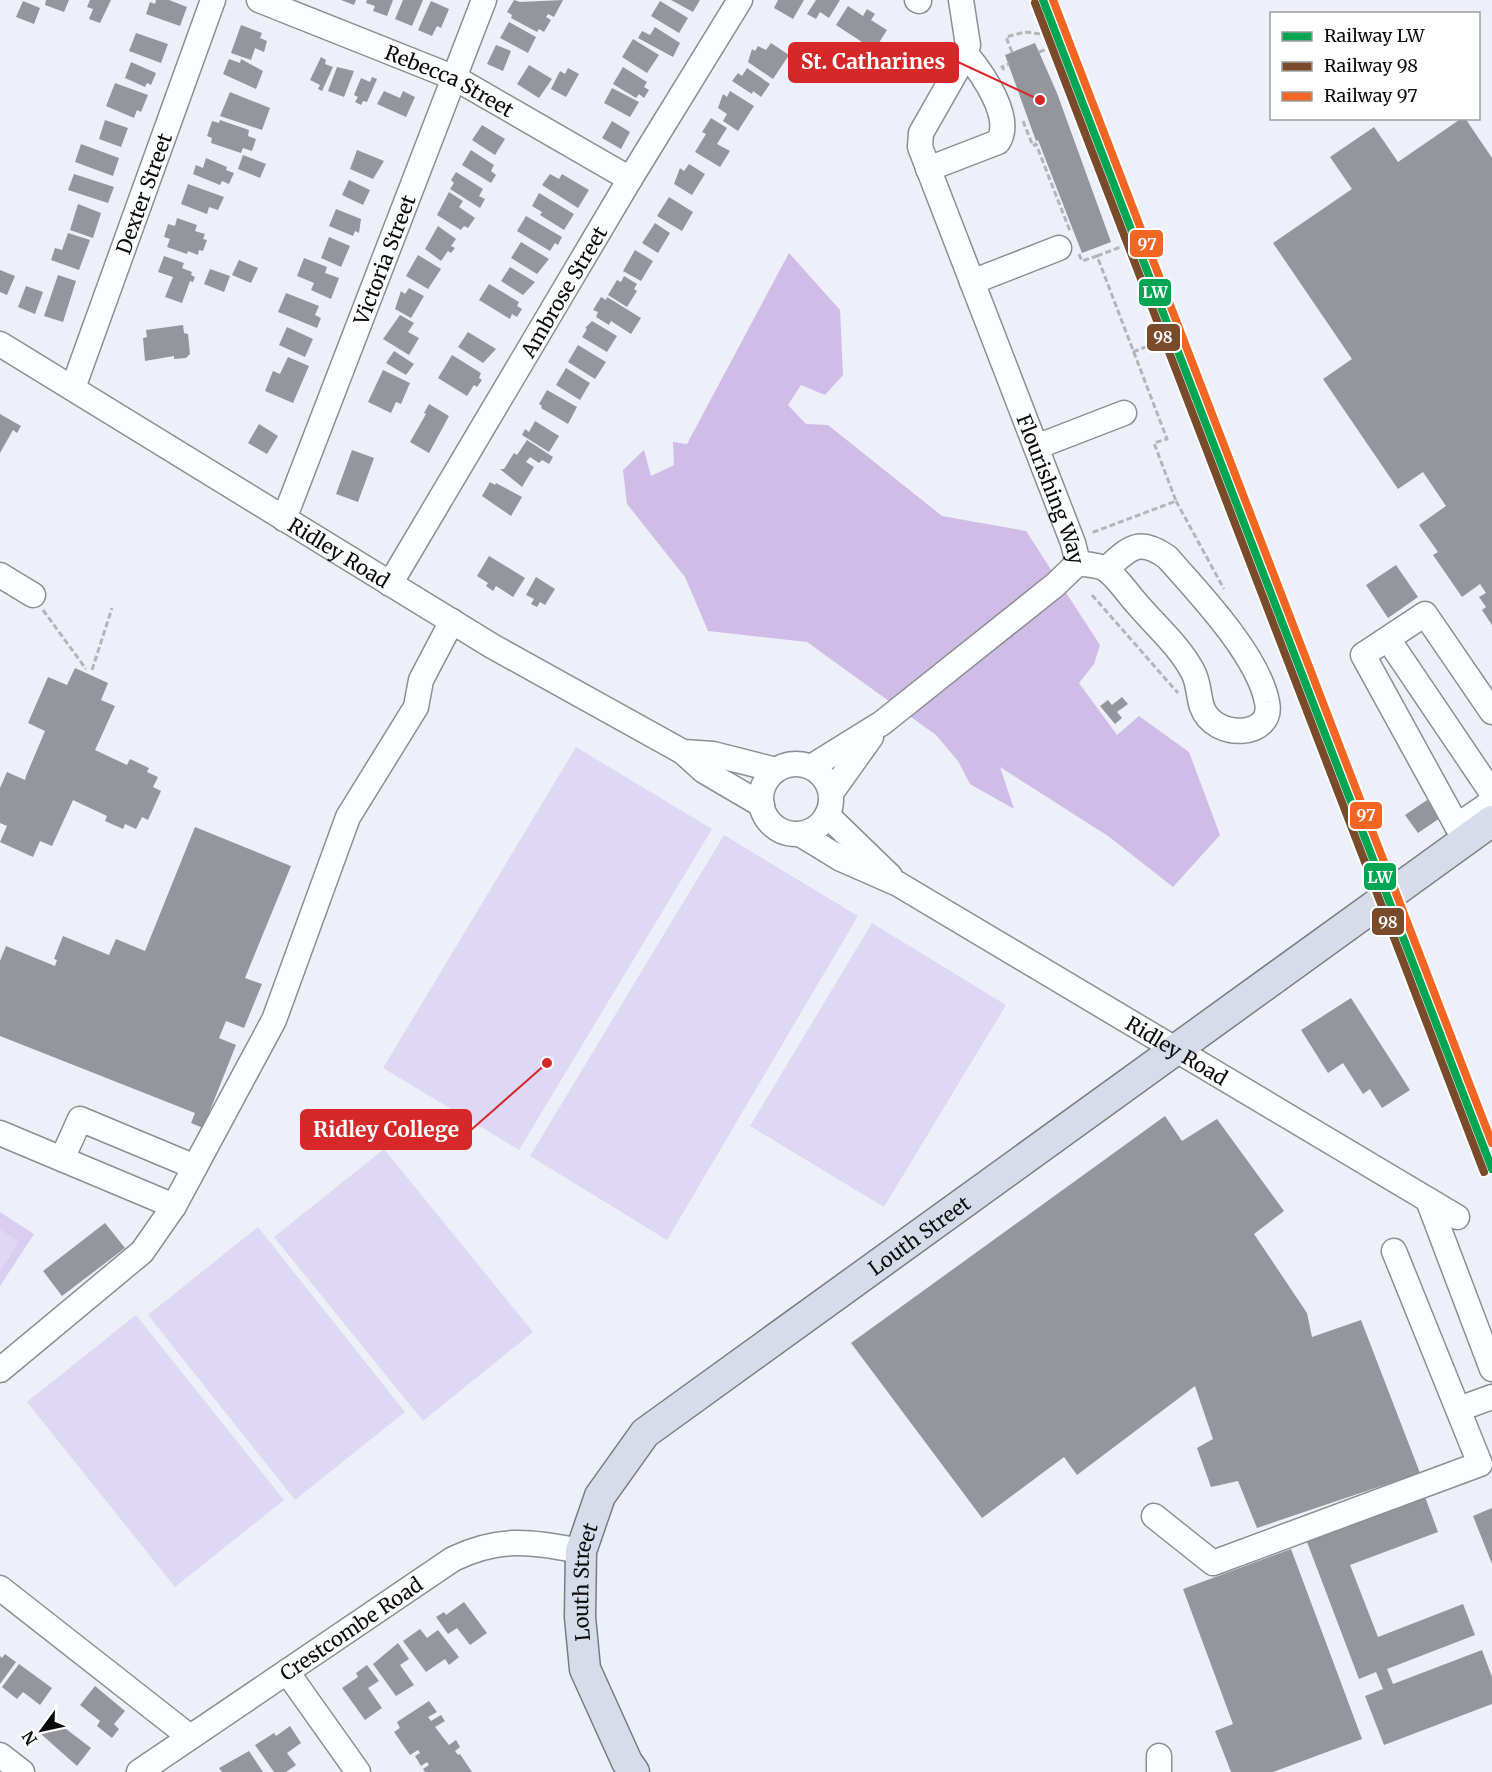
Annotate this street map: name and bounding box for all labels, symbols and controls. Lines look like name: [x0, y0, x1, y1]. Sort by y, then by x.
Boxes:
legend: [1270, 12, 1480, 120]
text: Railway LW: [1324, 24, 1426, 47]
street label: Rebecca Street: [382, 39, 519, 122]
callout: St. Catharines: [789, 43, 958, 82]
text: St. Catharines: [801, 48, 945, 75]
text: Railway 98: [1324, 54, 1418, 77]
text: Railway 97: [1324, 84, 1418, 107]
street label: Dexter Street: [110, 129, 177, 257]
street label: Victoria Street: [347, 191, 420, 329]
street label: Ambrose Street: [514, 221, 612, 362]
line badge: 97: [1129, 229, 1164, 258]
text: 97: [1137, 234, 1157, 254]
line badge: LW: [1138, 278, 1172, 307]
text: LW: [1142, 282, 1168, 302]
line badge: 98: [1146, 323, 1181, 352]
text: 98: [1153, 327, 1173, 347]
street label: Flourishing Way: [1012, 410, 1090, 567]
street label: Ridley Road: [284, 512, 394, 593]
line badge: 97: [1349, 801, 1383, 830]
text: 97: [1356, 805, 1376, 825]
line badge: LW: [1363, 862, 1397, 891]
text: LW: [1367, 867, 1393, 887]
line badge: 98: [1371, 907, 1405, 936]
text: 98: [1378, 912, 1398, 932]
street label: Ridley Road: [1122, 1010, 1232, 1090]
callout: Ridley College: [301, 1110, 471, 1149]
text: Ridley College: [313, 1116, 459, 1143]
street label: Louth Street: [863, 1190, 975, 1280]
street label: Louth Street: [568, 1519, 602, 1642]
street label: Crestcombe Road: [275, 1571, 427, 1685]
north arrow: [12, 1700, 72, 1760]
text: N: [17, 1727, 41, 1749]

